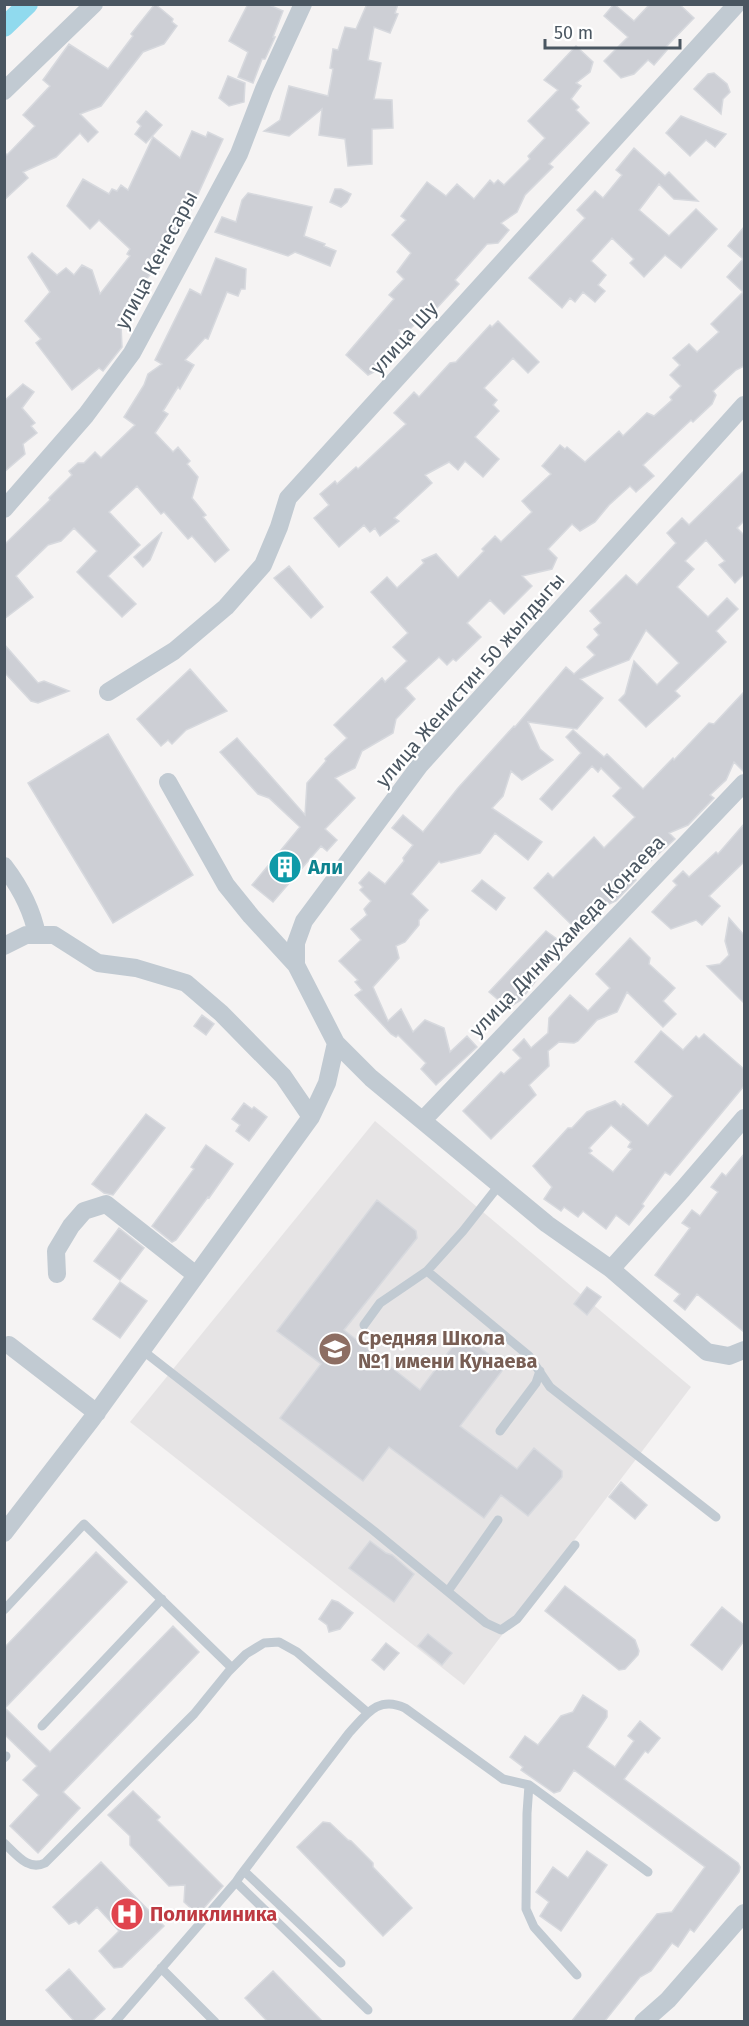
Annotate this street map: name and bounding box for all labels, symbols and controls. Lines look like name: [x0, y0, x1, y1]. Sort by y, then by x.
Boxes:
scale bar: [545, 12, 680, 50]
text: 50 m: [554, 22, 593, 44]
street label: улица Кенесары: [109, 187, 203, 333]
street label: улица Шу: [365, 297, 443, 379]
street label: улица Женистин 50 жылдыгы: [370, 568, 570, 792]
street label: улица Динмухамеда Конаева: [464, 830, 670, 1042]
building icon: Али: [267, 849, 303, 885]
place label: Али: [307, 855, 343, 879]
place label: Средняя Школа №1 имени Кунаева: [358, 1326, 537, 1373]
school or university icon: Средняя Школа №1 имени Кунаева: [317, 1331, 353, 1367]
hospital icon: Поликлиника: [109, 1896, 145, 1932]
place label: Поликлиника: [150, 1902, 277, 1926]

